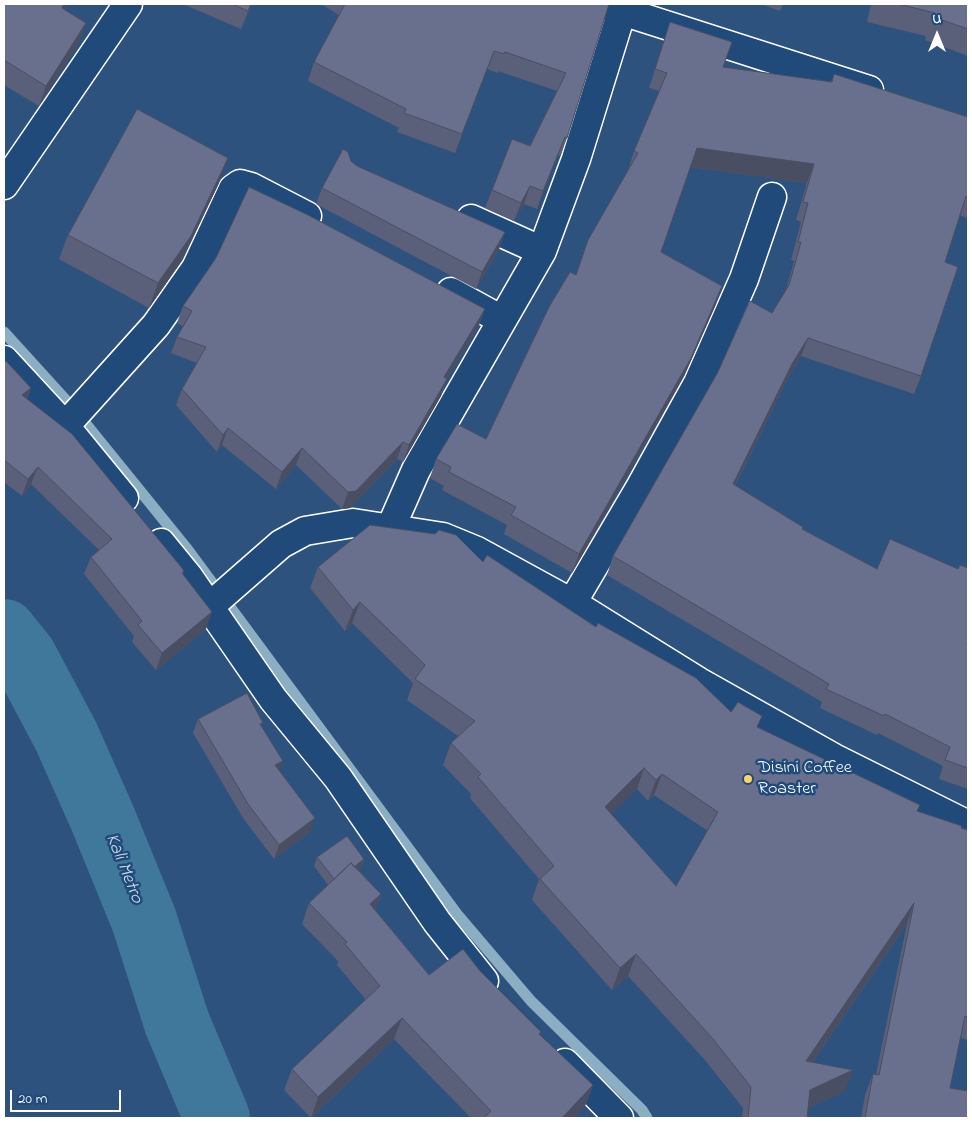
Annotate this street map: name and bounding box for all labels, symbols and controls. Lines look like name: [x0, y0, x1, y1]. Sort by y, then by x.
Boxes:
text: U: [933, 9, 941, 30]
north arrow: [912, 10, 962, 60]
place label: Disini Coffee Roaster: [758, 758, 852, 801]
marker: Disini Coffee Roaster: [742, 773, 754, 785]
water label: Kali Metro: [99, 831, 147, 907]
scale bar: [12, 1080, 124, 1112]
text: 20 m: [18, 1088, 47, 1110]

